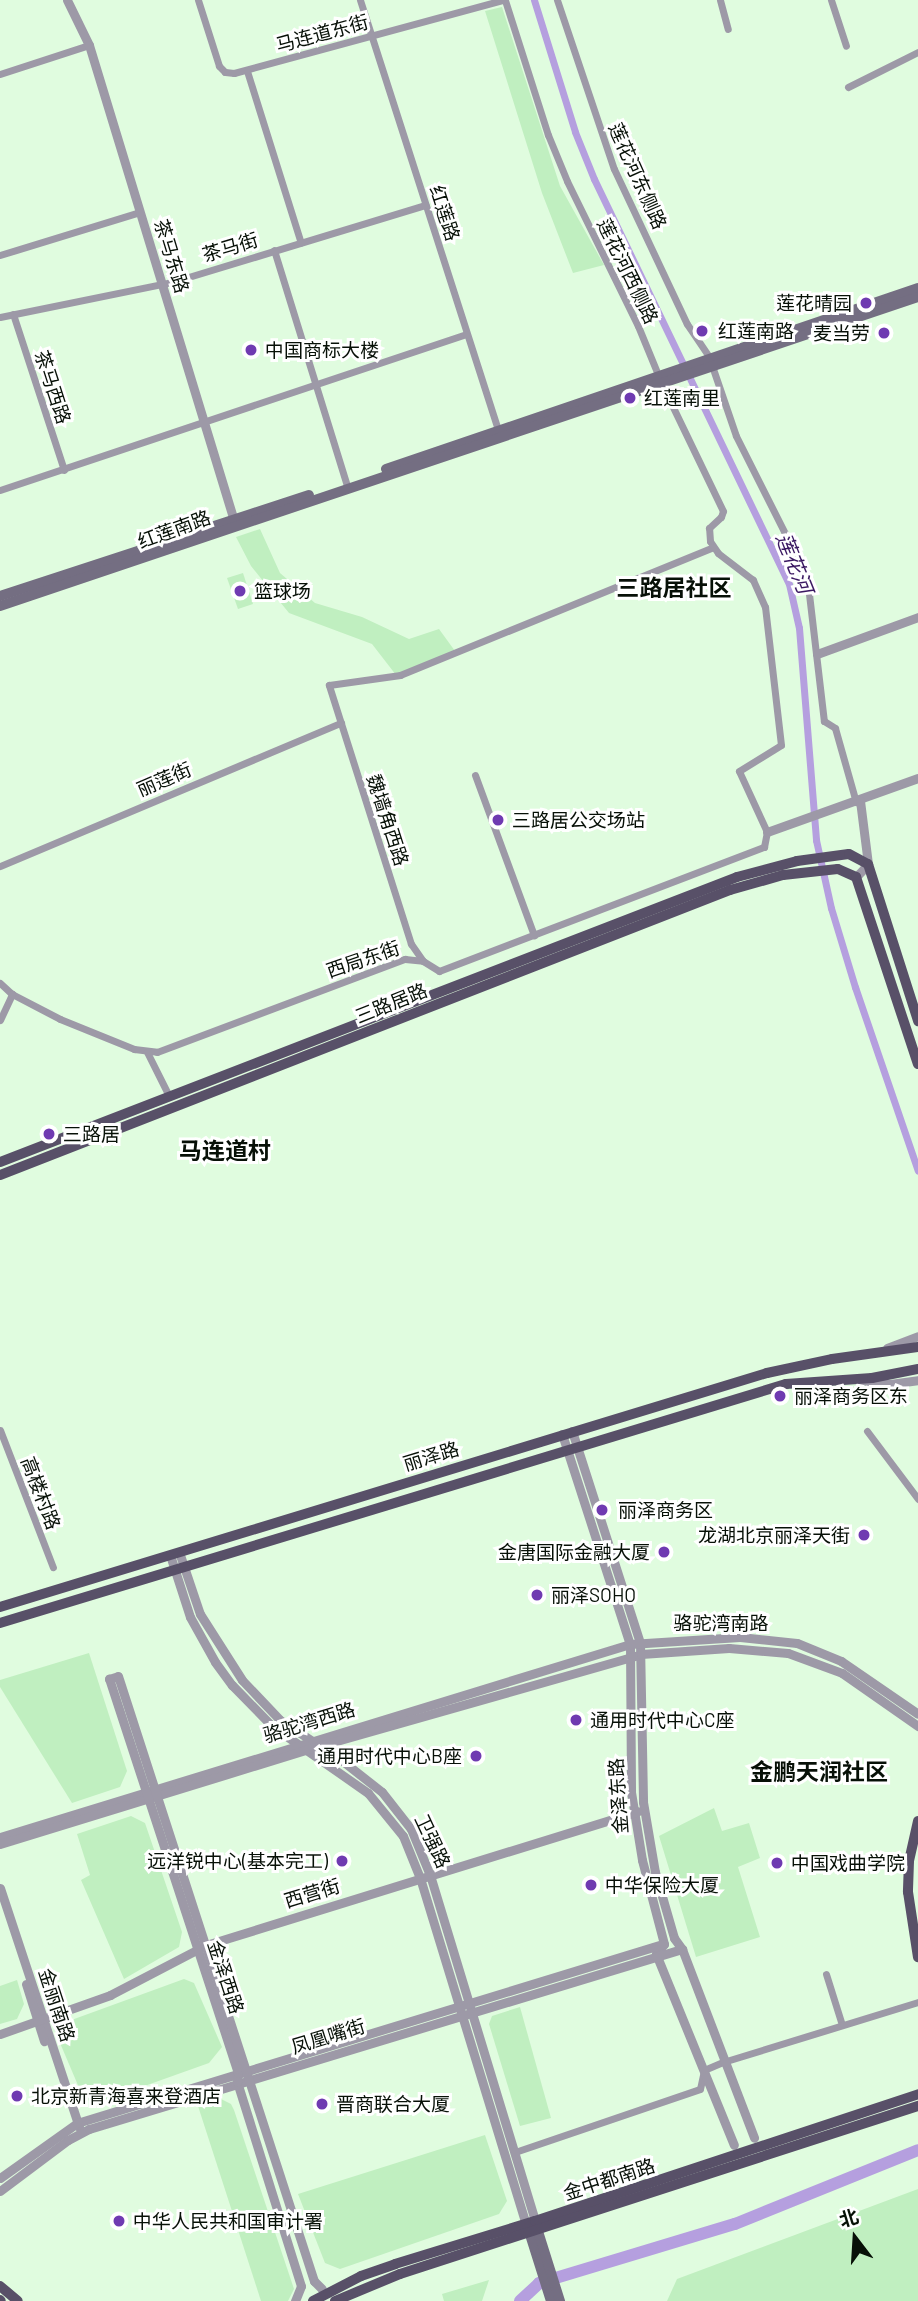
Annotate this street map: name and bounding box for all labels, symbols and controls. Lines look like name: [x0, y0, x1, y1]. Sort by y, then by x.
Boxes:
street label: 马连道东街: [273, 10, 371, 56]
street label: 莲花河东侧路: [604, 119, 672, 233]
street label: 红莲路: [425, 182, 465, 244]
street label: 莲花河西侧路: [593, 215, 663, 327]
street label: 茶马东路: [150, 216, 194, 296]
street label: 茶马街: [199, 228, 261, 266]
place label: 莲花晴园: [776, 292, 852, 314]
marker: 莲花晴园: [858, 295, 874, 311]
place label: 红莲南路: [718, 320, 794, 342]
marker: 红莲南路: [692, 321, 712, 341]
place label: 麦当劳: [813, 322, 870, 344]
marker: 麦当劳: [876, 325, 892, 341]
place label: 中国商标大楼: [265, 339, 379, 361]
marker: 中国商标大楼: [243, 342, 259, 358]
street label: 茶马西路: [30, 347, 76, 427]
place label: 红莲南里: [644, 387, 720, 409]
marker: 红莲南里: [622, 390, 638, 406]
street label: 红莲南路: [134, 505, 214, 553]
water label: 莲花河: [772, 529, 818, 597]
district label: 三路居社区: [617, 573, 731, 601]
place label: 篮球场: [254, 580, 311, 602]
marker: 篮球场: [232, 583, 248, 599]
street label: 丽莲街: [133, 757, 195, 801]
street label: 魏墙角西路: [362, 771, 414, 869]
place label: 三路居公交场站: [512, 809, 645, 831]
marker: 三路居公交场站: [490, 812, 506, 828]
street label: 西局东街: [323, 936, 403, 982]
street label: 三路居路: [351, 978, 431, 1028]
place label: 三路居: [63, 1123, 120, 1145]
marker: 三路居: [41, 1126, 57, 1142]
district label: 马连道村: [179, 1136, 271, 1164]
place label: 丽泽商务区东: [794, 1385, 908, 1407]
marker: 丽泽商务区东: [772, 1388, 788, 1404]
street label: 丽泽路: [400, 1437, 462, 1475]
street label: 高楼村路: [17, 1453, 65, 1533]
place label: 丽泽商务区: [618, 1499, 713, 1521]
marker: 丽泽商务区: [592, 1500, 612, 1520]
place label: 龙湖北京丽泽天街: [698, 1524, 850, 1546]
marker: 龙湖北京丽泽天街: [856, 1527, 872, 1543]
place label: 金唐国际金融大厦: [498, 1541, 650, 1563]
marker: 金唐国际金融大厦: [656, 1544, 672, 1560]
place label: 丽泽SOHO: [551, 1584, 636, 1606]
marker: 丽泽SOHO: [529, 1587, 545, 1603]
street label: 骆驼湾南路: [674, 1612, 768, 1634]
street label: 骆驼湾西路: [260, 1697, 358, 1747]
place label: 通用时代中心C座: [590, 1709, 735, 1731]
marker: 通用时代中心C座: [568, 1712, 584, 1728]
place label: 通用时代中心B座: [317, 1745, 462, 1767]
marker: 通用时代中心B座: [468, 1748, 484, 1764]
street label: 金泽东路: [604, 1757, 632, 1835]
district label: 金鹏天润社区: [750, 1757, 888, 1785]
street label: 卫强路: [411, 1810, 455, 1872]
place label: 远洋锐中心(基本完工): [147, 1850, 328, 1872]
place label: 中国戏曲学院: [791, 1852, 905, 1874]
marker: 远洋锐中心(基本完工): [334, 1853, 350, 1869]
marker: 中国戏曲学院: [769, 1855, 785, 1871]
street label: 西营街: [281, 1874, 343, 1912]
place label: 中华保险大厦: [605, 1874, 719, 1896]
marker: 中华保险大厦: [583, 1877, 599, 1893]
street label: 金泽西路: [203, 1937, 249, 2017]
street label: 金丽南路: [34, 1965, 80, 2045]
street label: 凤凰嘴街: [288, 2014, 368, 2058]
place label: 北京新青海喜来登酒店: [31, 2085, 221, 2107]
marker: 北京新青海喜来登酒店: [9, 2088, 25, 2104]
place label: 晋商联合大厦: [336, 2093, 450, 2115]
marker: 晋商联合大厦: [314, 2096, 330, 2112]
street label: 金中都南路: [560, 2153, 658, 2205]
north arrow: [820, 2203, 890, 2273]
text: 北: [836, 2204, 861, 2231]
place label: 中华人民共和国审计署: [133, 2210, 323, 2232]
marker: 中华人民共和国审计署: [111, 2213, 127, 2229]

